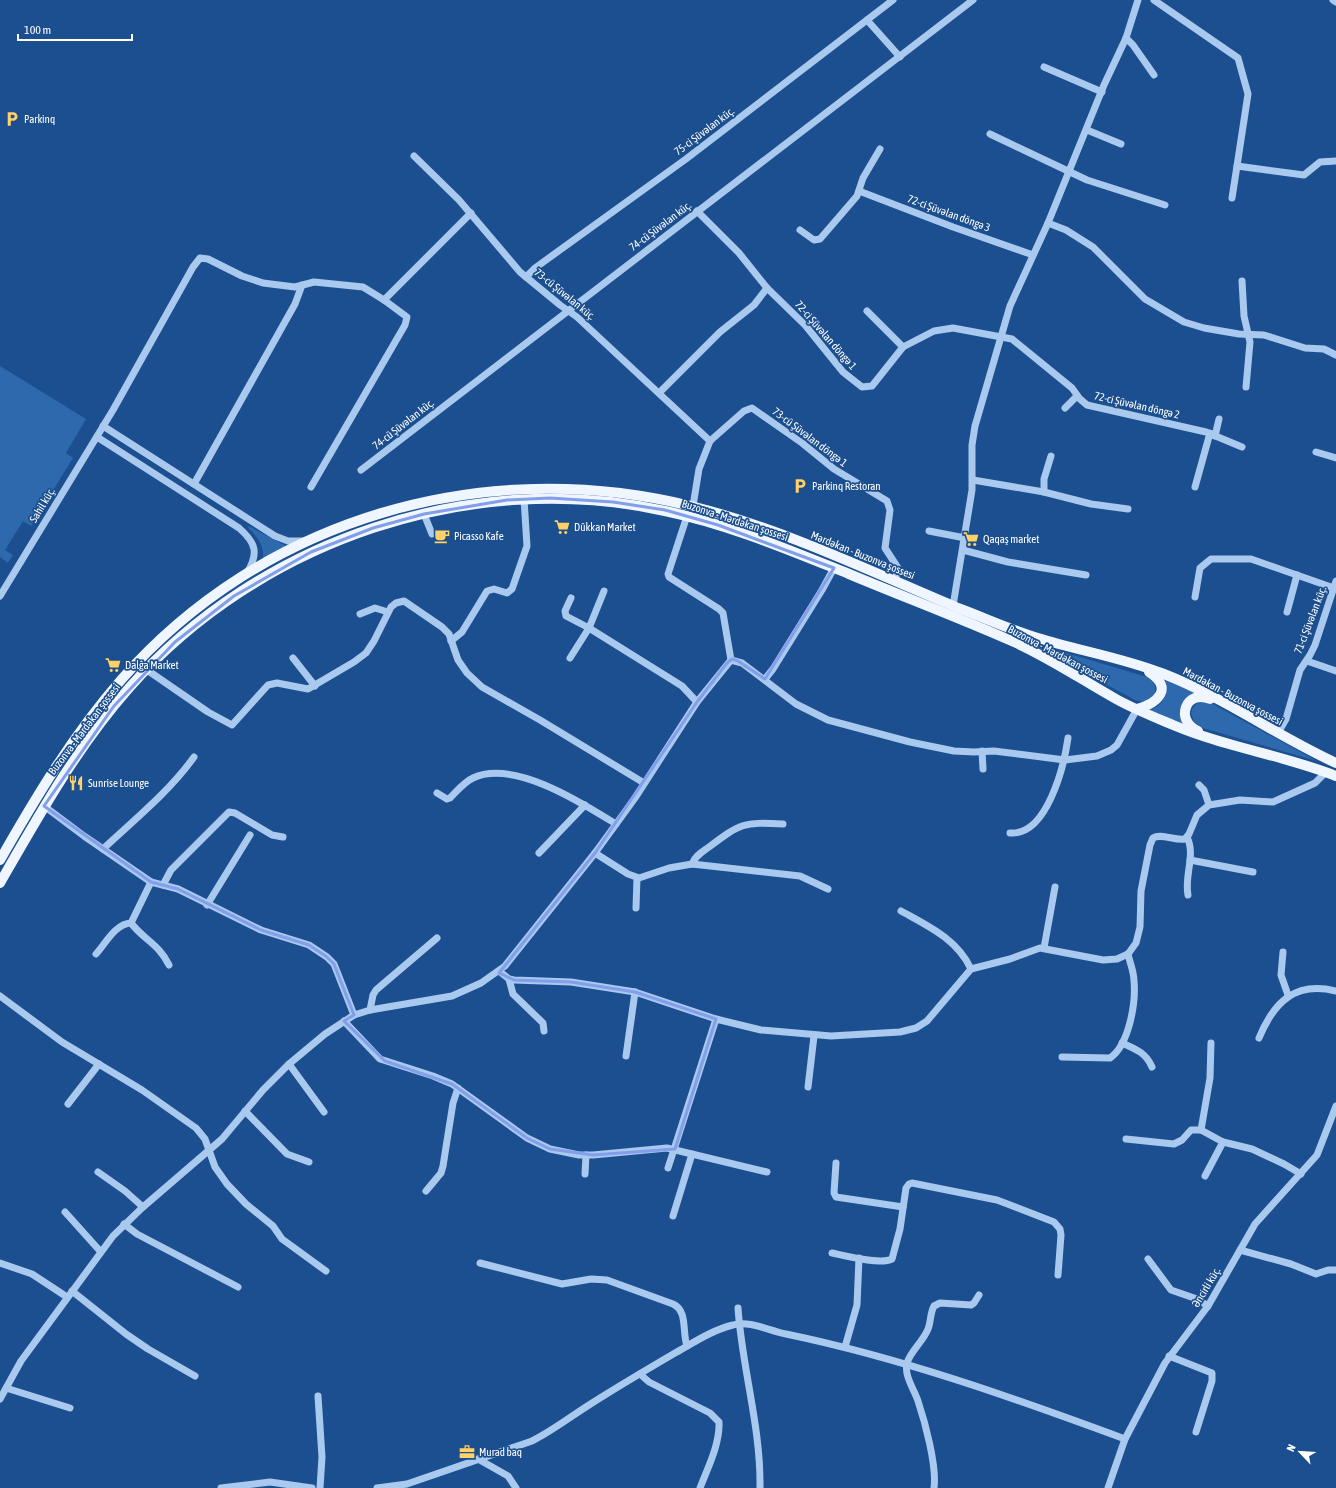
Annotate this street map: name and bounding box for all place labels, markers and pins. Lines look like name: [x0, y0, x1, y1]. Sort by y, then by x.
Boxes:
parking icon: Parkinq: [3, 110, 21, 128]
place label: Parkinq: [24, 113, 55, 125]
parking icon: Parkinq Restoran: [791, 477, 809, 495]
place label: Parkinq Restoran: [812, 480, 881, 492]
supermarket icon: Dükkan Market: [553, 518, 571, 536]
place label: Dükkan Market: [574, 521, 636, 533]
cafe icon: Picasso Kafe: [433, 527, 451, 545]
place label: Picasso Kafe: [454, 530, 504, 542]
supermarket icon: Qaqaş market: [962, 530, 980, 548]
place label: Qaqaş market: [983, 533, 1039, 545]
supermarket icon: Dalğa Market: [104, 656, 122, 674]
place label: Dalğa Market: [125, 659, 179, 671]
restaurant icon: Sunrise Lounge: [67, 774, 85, 792]
place label: Sunrise Lounge: [88, 777, 149, 789]
office icon: Murad baq: [458, 1443, 476, 1461]
place label: Murad baq: [479, 1446, 522, 1458]

